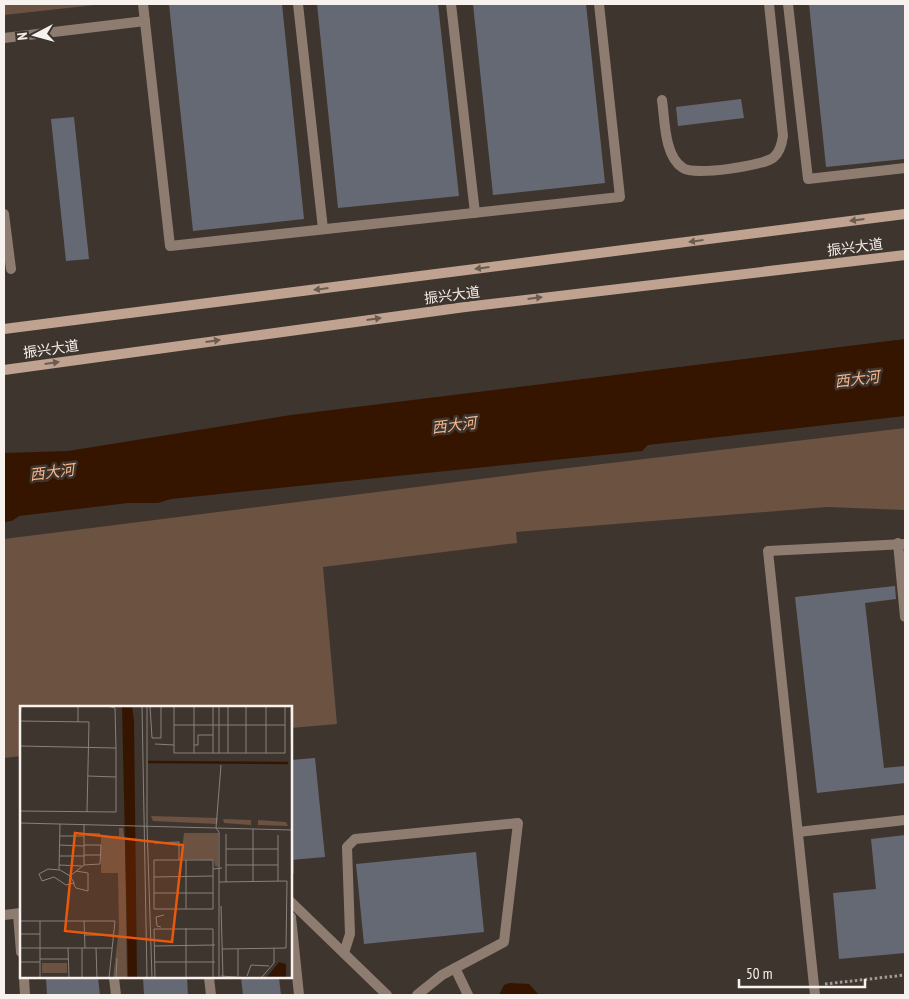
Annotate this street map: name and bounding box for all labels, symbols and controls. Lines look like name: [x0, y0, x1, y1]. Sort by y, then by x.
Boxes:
north arrow: [10, 10, 60, 60]
text: N: [13, 32, 31, 41]
one-way arrow: [849, 216, 865, 224]
street label: 振兴大道: [826, 235, 884, 259]
one-way arrow: [687, 237, 703, 245]
one-way arrow: [474, 264, 490, 272]
street label: 振兴大道: [423, 283, 481, 307]
one-way arrow: [313, 285, 329, 293]
one-way arrow: [528, 294, 544, 302]
one-way arrow: [366, 315, 382, 323]
street label: 振兴大道: [22, 336, 80, 362]
one-way arrow: [205, 337, 221, 345]
one-way arrow: [44, 359, 60, 367]
water label: 西大河: [834, 366, 883, 391]
water label: 西大河: [431, 412, 480, 437]
water label: 西大河: [29, 459, 78, 484]
inset map: [20, 706, 292, 979]
scale bar: [739, 956, 865, 988]
text: 50 m: [746, 964, 772, 983]

